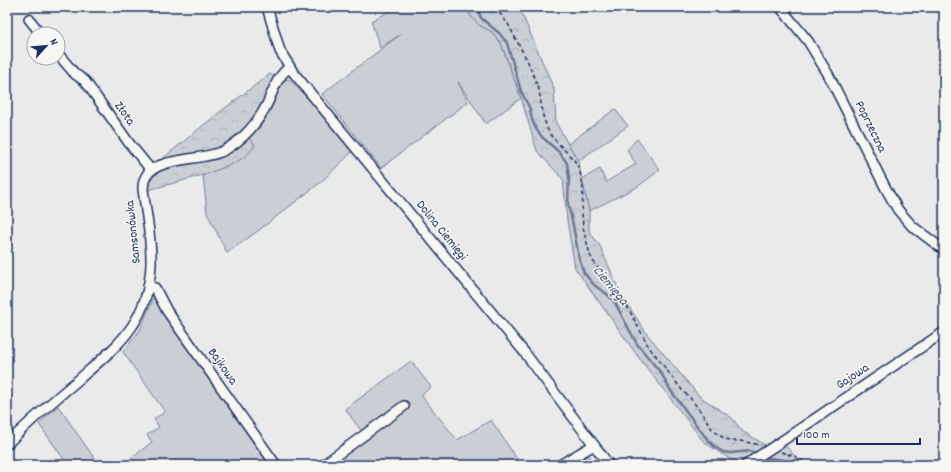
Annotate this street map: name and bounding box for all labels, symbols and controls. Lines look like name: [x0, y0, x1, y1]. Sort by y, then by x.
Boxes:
north arrow: [26, 26, 66, 66]
text: N: [45, 36, 62, 49]
street label: Złota: [109, 98, 140, 131]
street label: Poprzeczna: [849, 98, 891, 157]
street label: Dolina Ciemięgi: [411, 197, 472, 266]
street label: Samsonówka: [121, 198, 147, 265]
water label: Ciemięga: [587, 262, 634, 311]
street label: Bajkowa: [202, 345, 242, 390]
street label: Gajowa: [833, 359, 874, 395]
scale bar: [797, 420, 920, 446]
text: 100 m: [803, 427, 830, 444]

